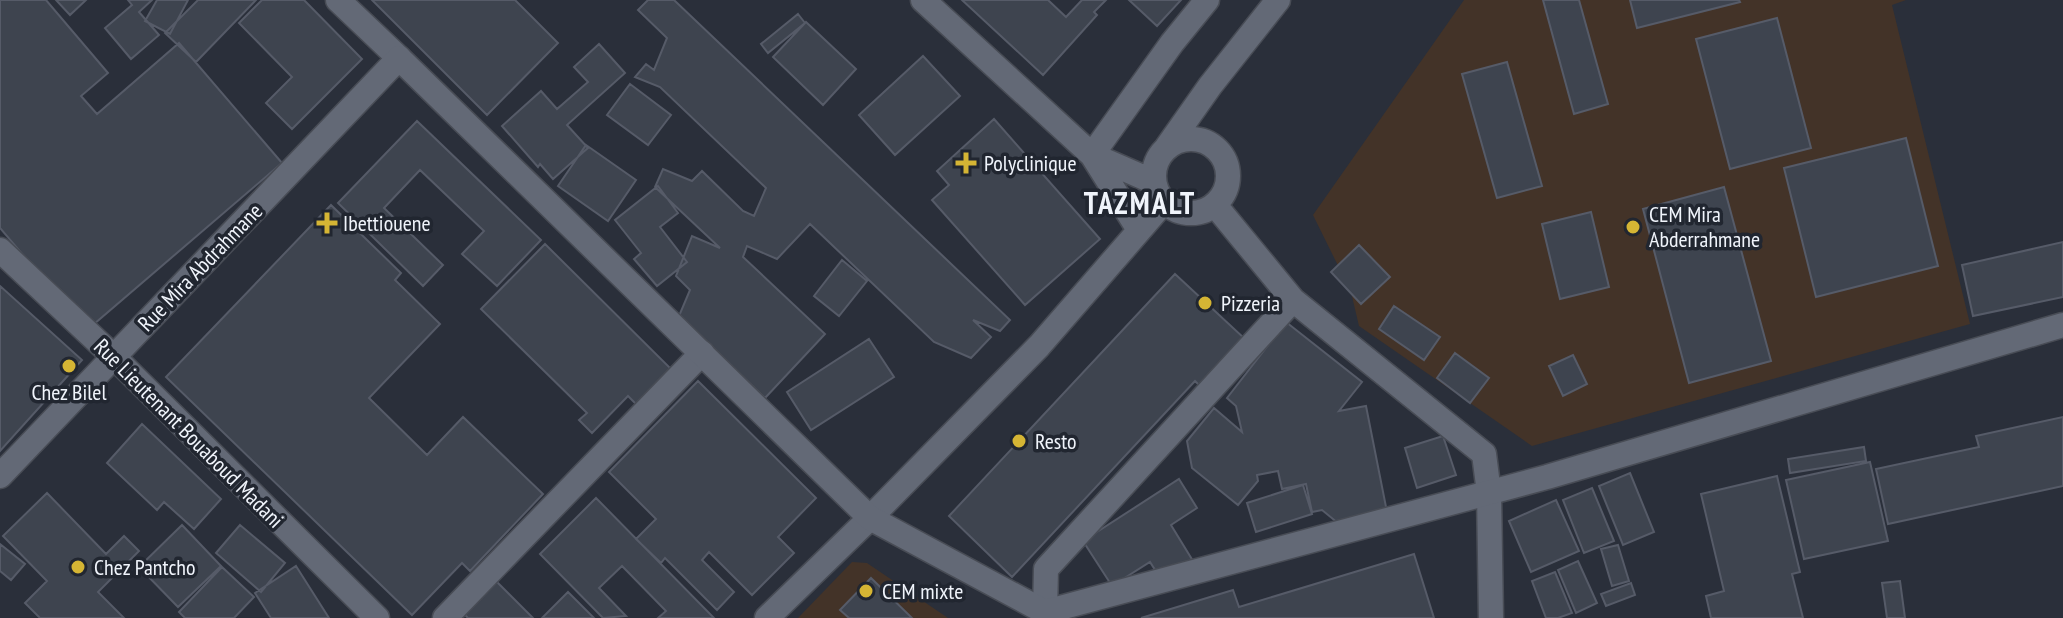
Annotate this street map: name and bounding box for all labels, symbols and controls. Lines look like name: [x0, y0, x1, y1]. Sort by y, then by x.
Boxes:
place label: Polyclinique: [984, 149, 1077, 177]
marker: Polyclinique: [955, 152, 977, 174]
district label: TAZMALT: [1084, 183, 1196, 222]
street label: Rue Mira Abdrahmane: [132, 197, 268, 337]
place label: CEM Mira Abderrahmane: [1649, 200, 1760, 253]
place label: Ibettiouene: [343, 209, 431, 237]
marker: Ibettiouene: [318, 214, 336, 232]
marker: CEM Mira Abderrahmane: [1624, 218, 1642, 236]
place label: Pizzeria: [1221, 289, 1280, 317]
marker: Pizzeria: [1196, 294, 1214, 312]
street label: Rue Lieutenant Bouaboud Madani: [88, 332, 290, 534]
marker: Chez Bilel: [60, 357, 78, 375]
place label: Chez Bilel: [31, 378, 107, 406]
place label: Resto: [1035, 427, 1077, 455]
marker: Resto: [1010, 432, 1028, 450]
place label: Chez Pantcho: [94, 553, 195, 581]
marker: Chez Pantcho: [69, 558, 87, 576]
place label: CEM mixte: [882, 577, 963, 605]
marker: CEM mixte: [857, 582, 875, 600]

